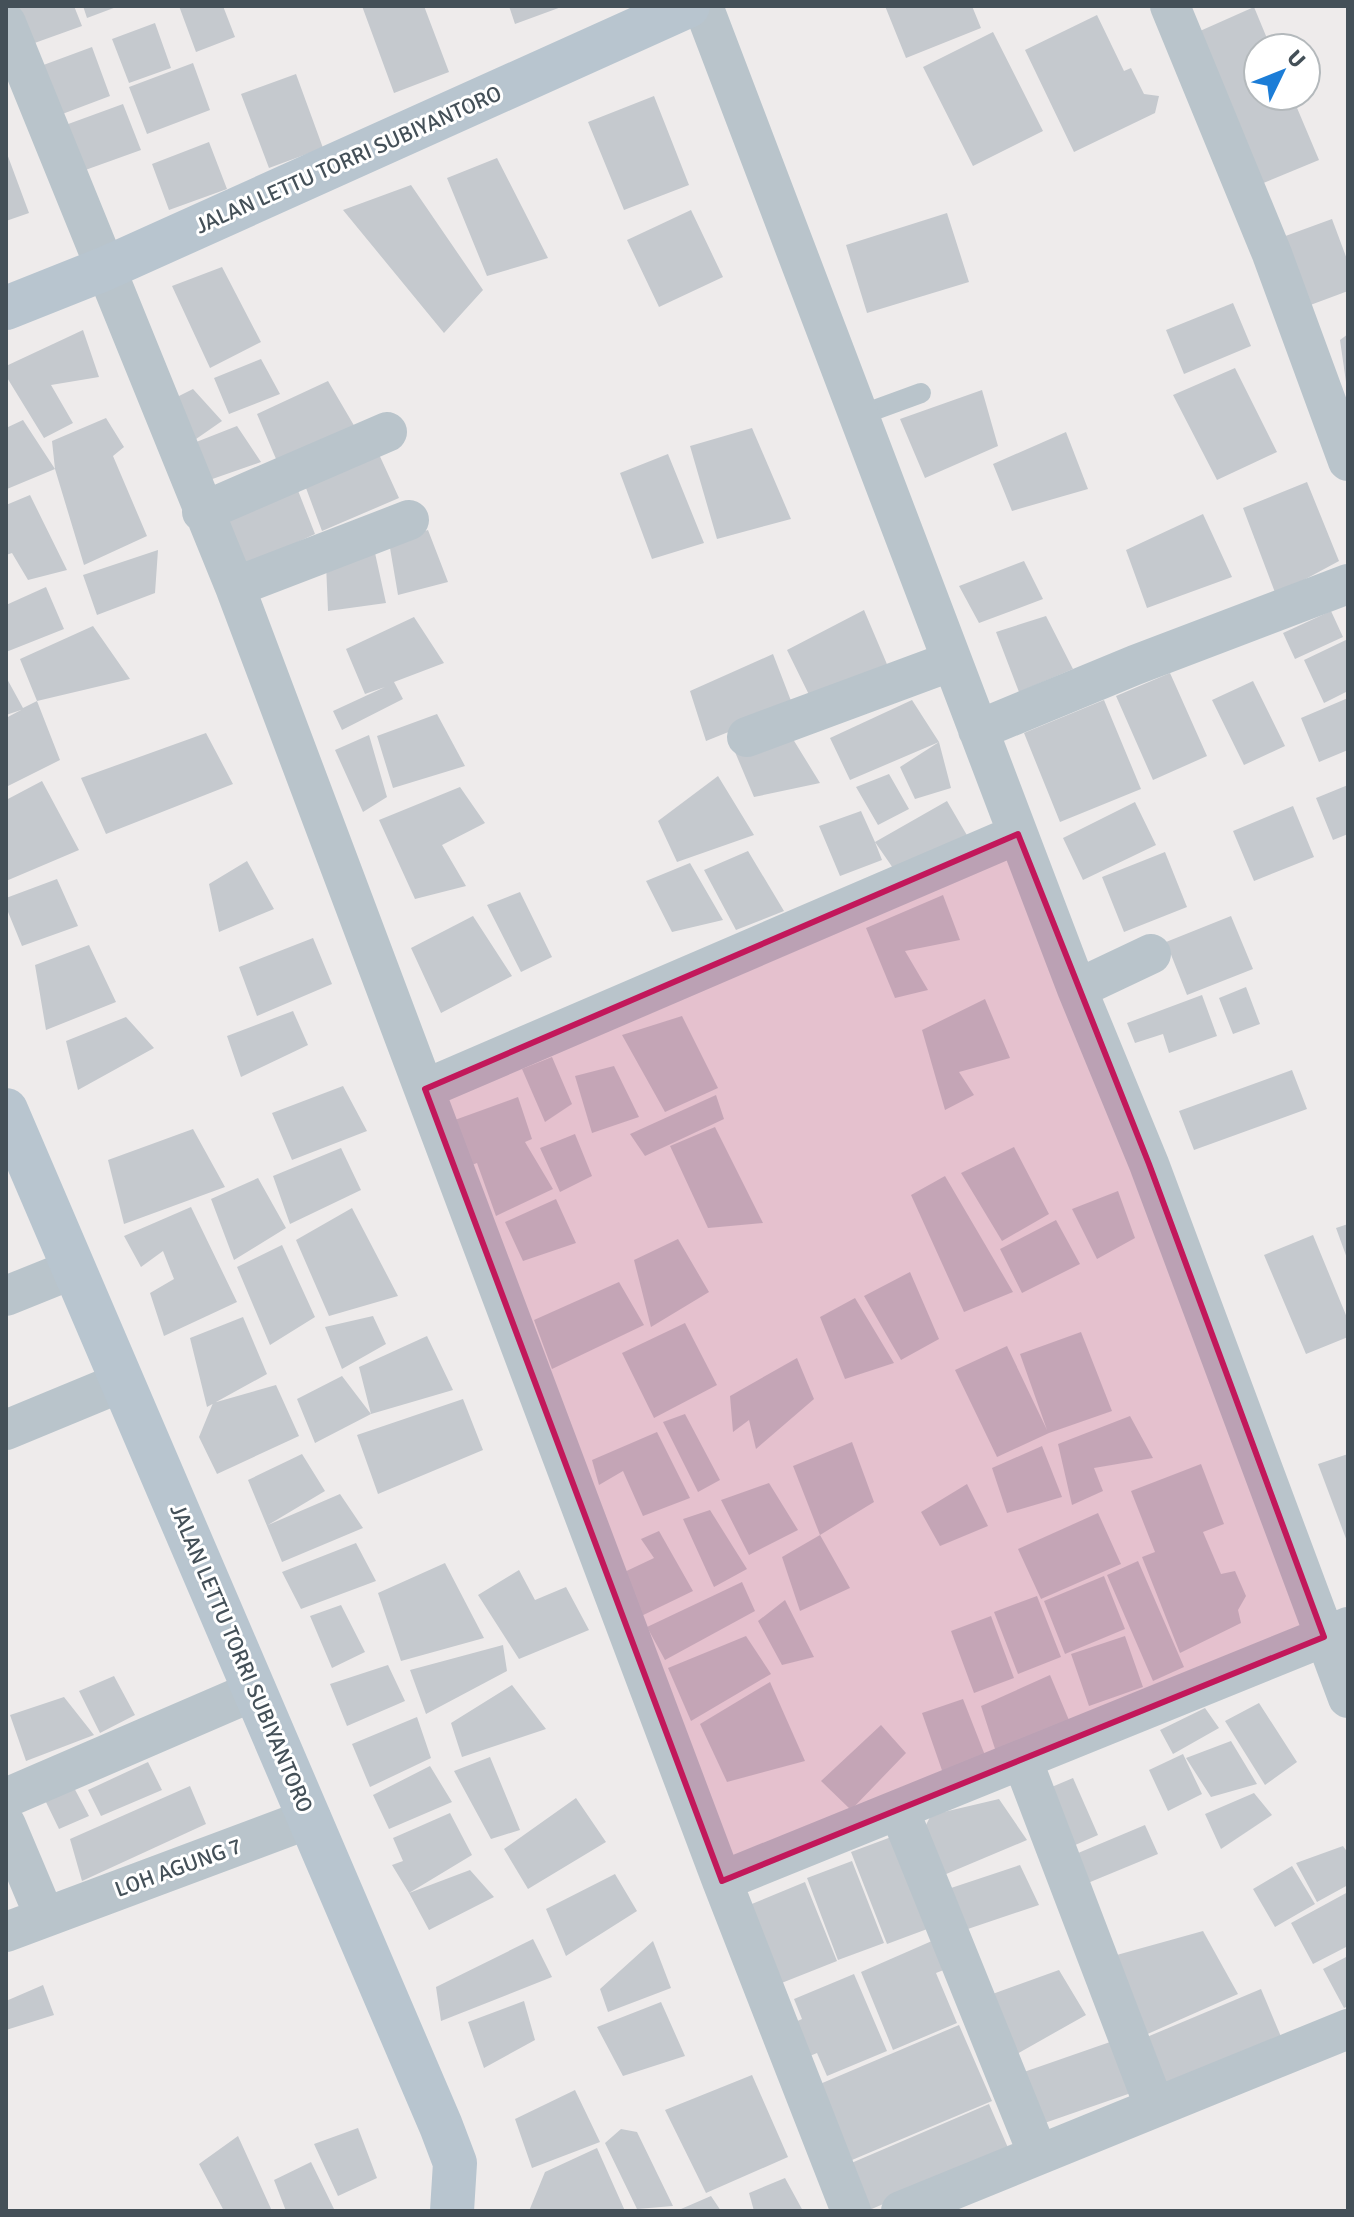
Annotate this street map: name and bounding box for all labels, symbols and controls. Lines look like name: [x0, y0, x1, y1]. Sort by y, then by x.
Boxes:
north arrow: [1242, 32, 1322, 112]
text: U: [1281, 44, 1311, 73]
street label: JALAN LETTU TORRI SUBIYANTORO: [191, 80, 506, 239]
street label: JALAN LETTU TORRI SUBIYANTORO: [164, 1500, 319, 1816]
street label: LOH AGUNG 7: [111, 1832, 245, 1903]

